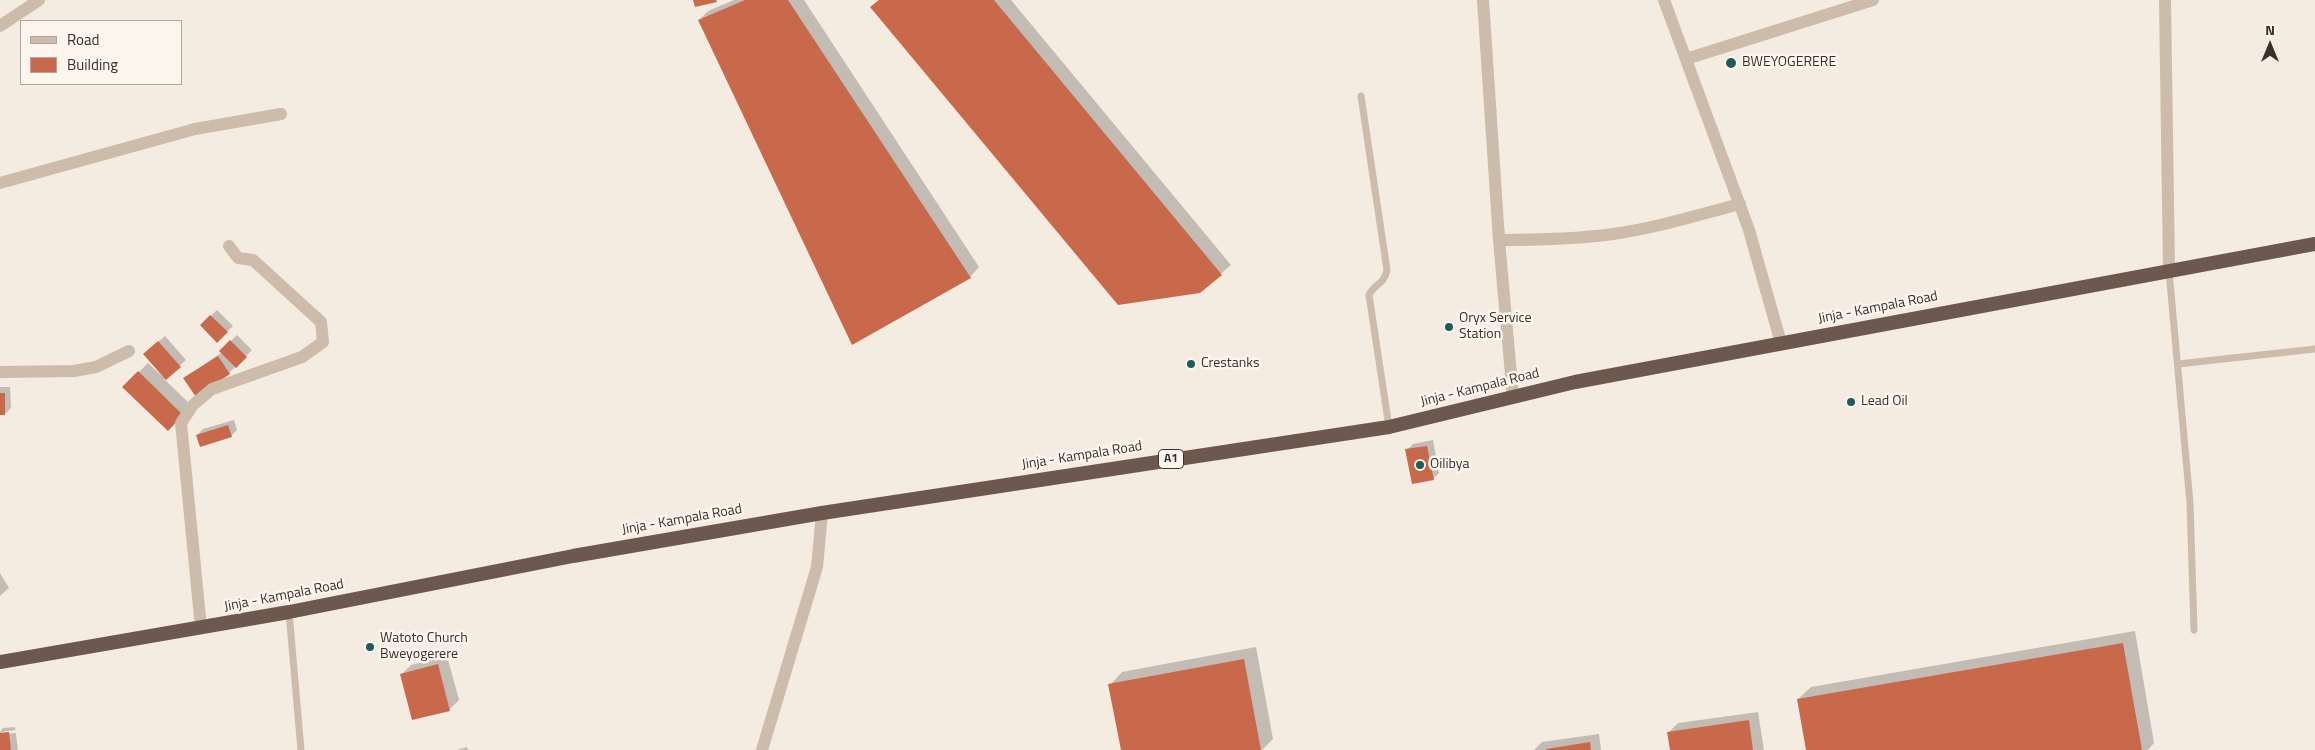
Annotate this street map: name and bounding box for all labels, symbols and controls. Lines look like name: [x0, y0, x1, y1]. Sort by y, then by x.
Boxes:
text: N: [2265, 19, 2275, 40]
legend: [20, 20, 182, 85]
north arrow: [2245, 20, 2295, 70]
text: Road: [67, 28, 99, 51]
text: Building: [67, 53, 118, 76]
place label: BWEYOGERERE: [1742, 55, 1836, 71]
marker: BWEYOGERERE: [1724, 56, 1738, 70]
street label: Jinja - Kampala Road: [1817, 288, 1939, 328]
place label: Oryx Service Station: [1459, 311, 1532, 344]
marker: Oryx Service Station: [1443, 321, 1455, 333]
place label: Crestanks: [1201, 356, 1260, 372]
marker: Crestanks: [1185, 358, 1197, 370]
street label: Jinja - Kampala Road: [1419, 365, 1541, 411]
place label: Lead Oil: [1861, 394, 1908, 410]
marker: Lead Oil: [1845, 396, 1857, 408]
street label: Jinja - Kampala Road: [1021, 438, 1143, 474]
road number: A1: [1158, 449, 1184, 468]
place label: Oilibya: [1430, 457, 1469, 473]
marker: Oilibya: [1414, 459, 1426, 471]
street label: Jinja - Kampala Road: [621, 501, 743, 539]
street label: Jinja - Kampala Road: [223, 576, 345, 616]
place label: Watoto Church Bweyogerere: [380, 631, 468, 664]
marker: Watoto Church Bweyogerere: [364, 641, 376, 653]

